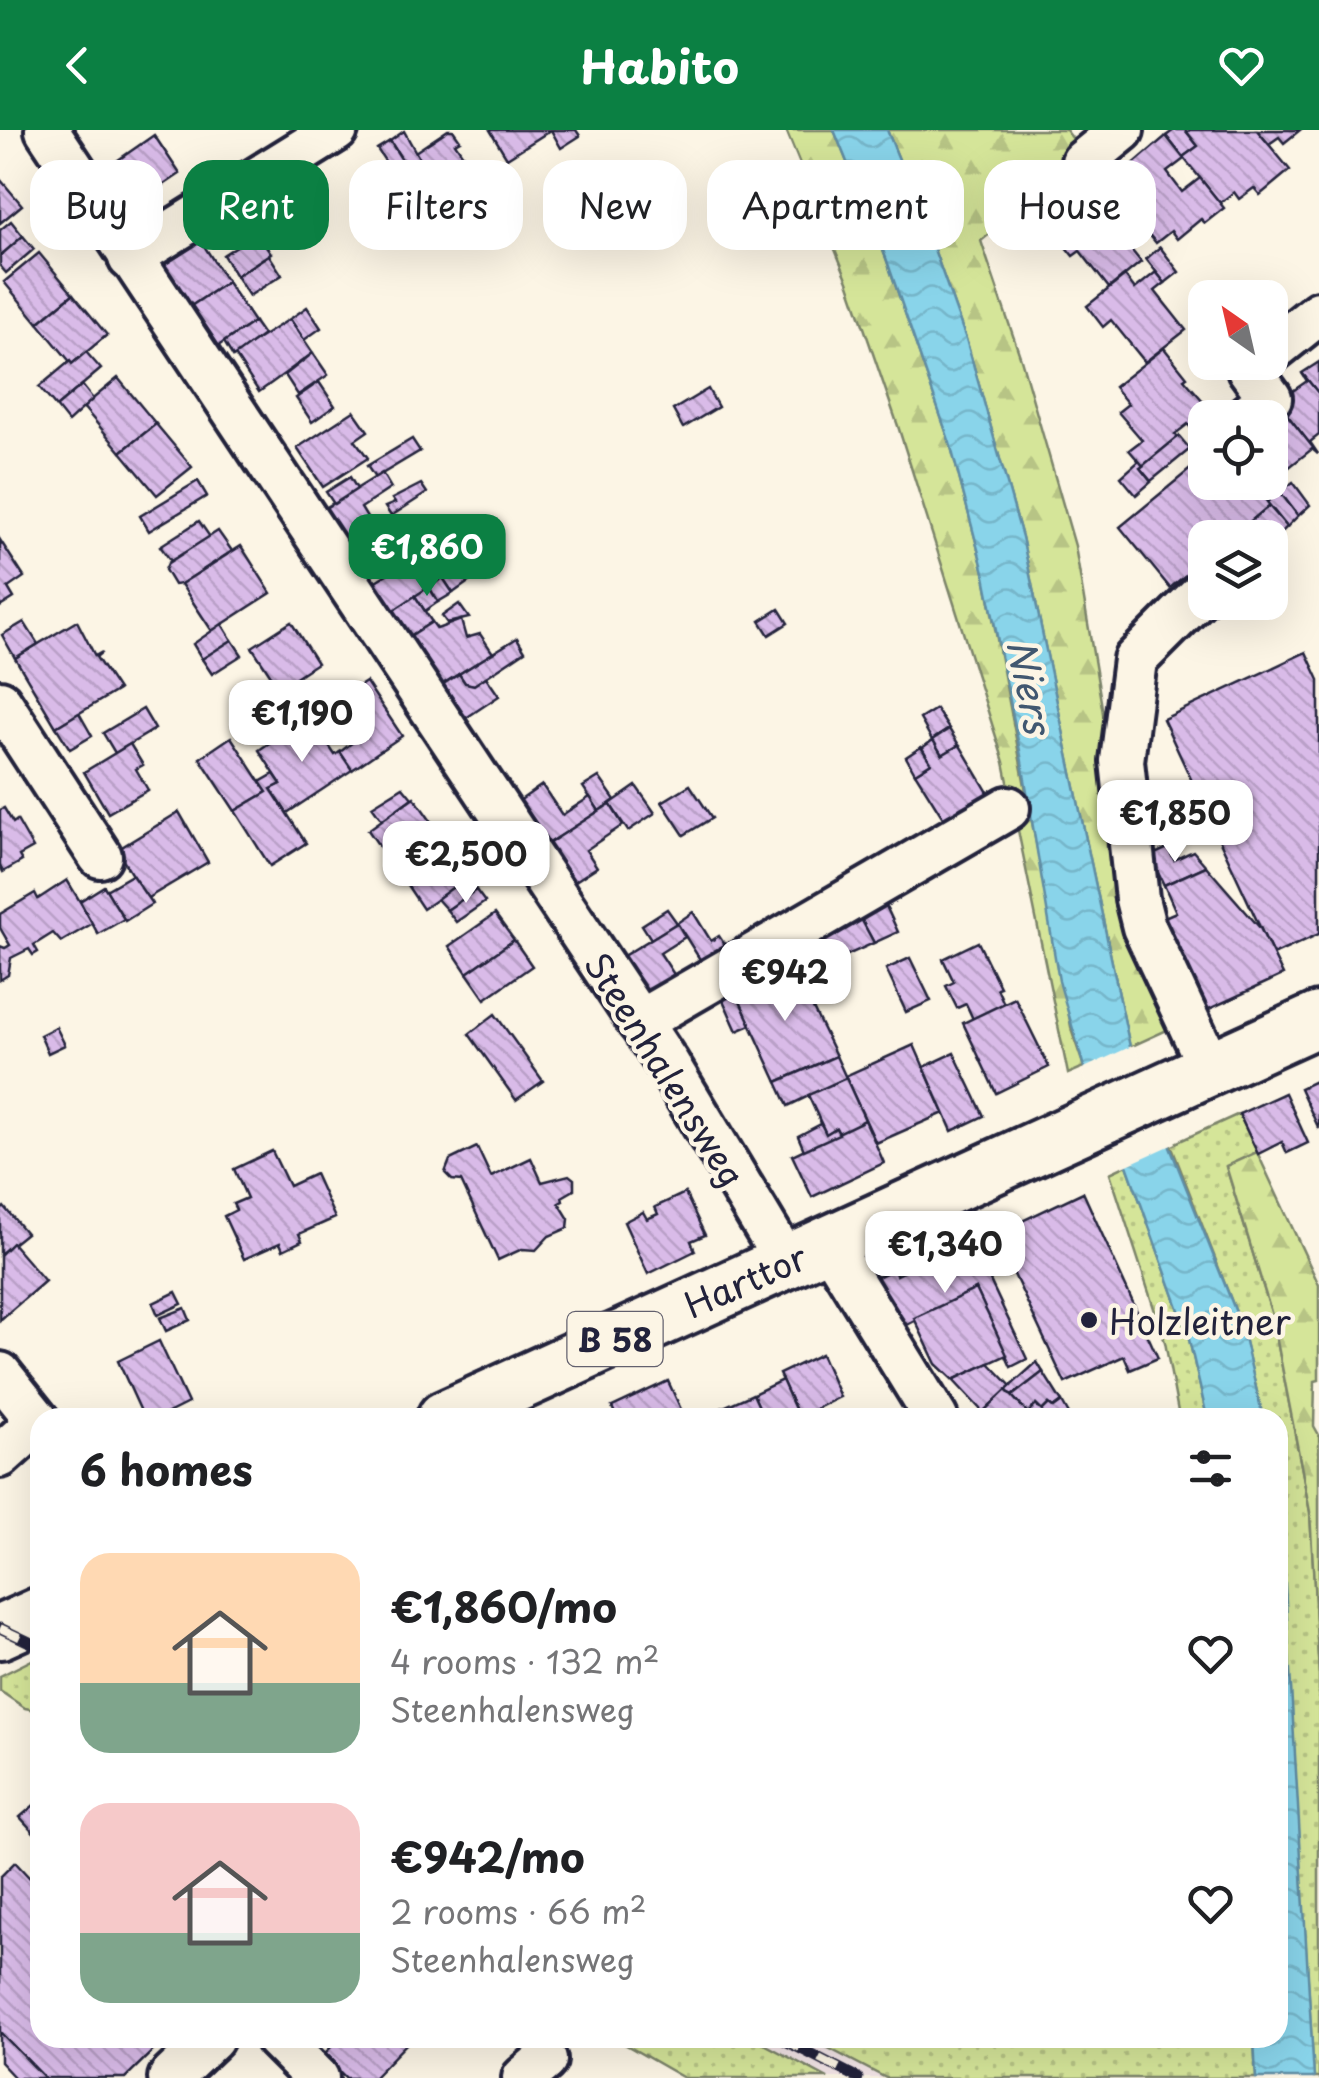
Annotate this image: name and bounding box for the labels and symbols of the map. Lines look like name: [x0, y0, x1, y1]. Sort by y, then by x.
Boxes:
north arrow: [1188, 280, 1288, 380]
pin: €1,860: [346, 514, 508, 599]
water label: Niers: [994, 634, 1069, 741]
pin: €1,190: [221, 680, 383, 765]
pin: €1,850: [1094, 780, 1256, 865]
pin: €2,500: [385, 821, 547, 906]
pin: €942: [726, 939, 844, 1024]
street label: Steenhalensweg: [573, 941, 759, 1197]
pin: €1,340: [864, 1211, 1026, 1296]
street label: Harttor: [675, 1229, 816, 1331]
place label: Holzleitner: [1109, 1294, 1292, 1347]
marker: Holzleitner: [1078, 1309, 1100, 1331]
road number: B 58: [568, 1312, 662, 1366]

